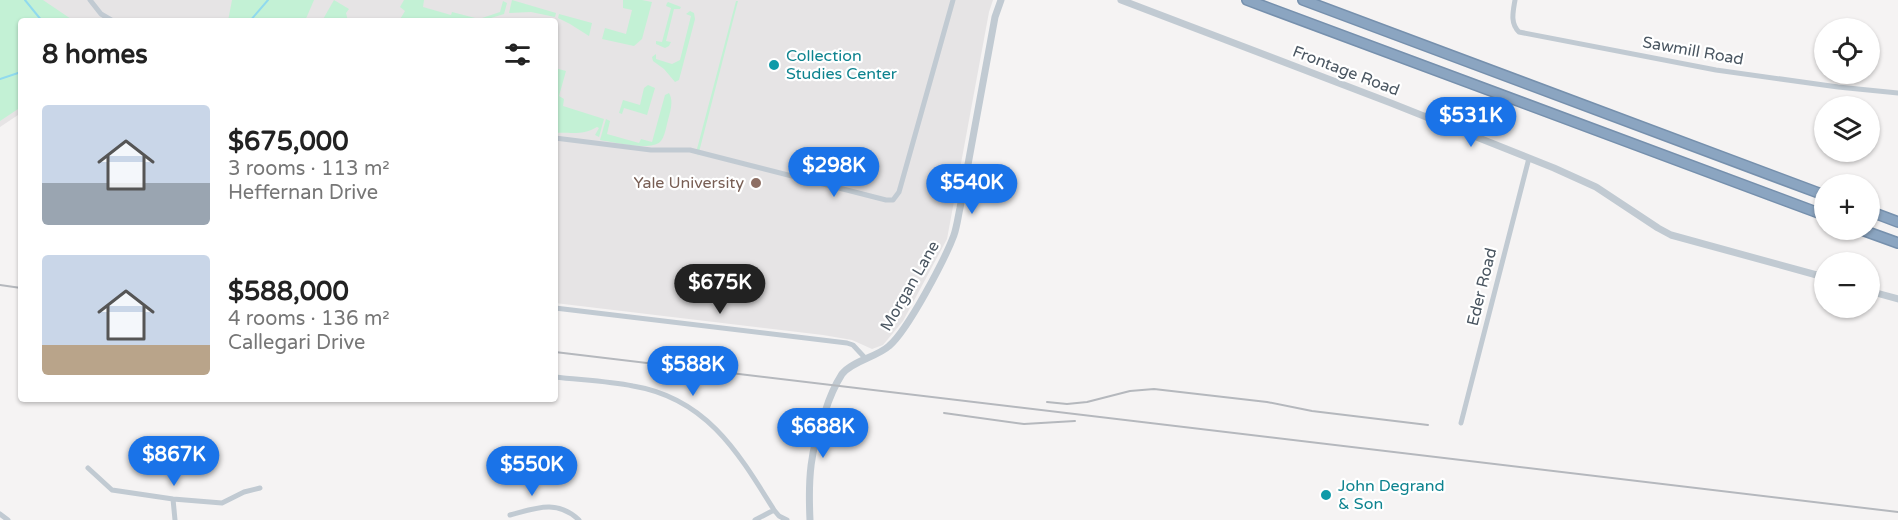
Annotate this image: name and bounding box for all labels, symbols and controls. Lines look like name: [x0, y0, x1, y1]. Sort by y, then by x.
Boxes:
map controls: [1814, 18, 1880, 318]
button: locate: [1814, 18, 1880, 84]
street label: Sawmill Road: [1641, 32, 1745, 70]
icon: filters: [501, 38, 534, 71]
text: 8 homes: [42, 39, 148, 70]
street label: Frontage Road: [1290, 41, 1402, 101]
place label: Collection Studies Center: [786, 46, 898, 84]
marker: Collection Studies Center: [767, 58, 781, 72]
button: layers: [1814, 96, 1880, 162]
pin: $531K: [1429, 97, 1513, 148]
text: $531K: [1439, 104, 1503, 128]
text: $675,000: [228, 126, 348, 157]
icon: home: [90, 129, 162, 201]
pin: $298K: [792, 147, 876, 198]
text: $298K: [802, 154, 866, 178]
text: 3 rooms · 113 m²: [228, 157, 390, 181]
pin: $540K: [930, 164, 1014, 215]
text: $540K: [940, 171, 1004, 195]
place label: Yale University: [633, 173, 744, 193]
button: +: [1814, 174, 1880, 240]
marker: Yale University: [749, 176, 763, 190]
text: Heffernan Drive: [228, 181, 378, 205]
street label: Morgan Lane: [876, 237, 944, 335]
street label: Eder Road: [1463, 246, 1501, 328]
button: −: [1814, 252, 1880, 318]
pin: $675K: [678, 264, 762, 315]
text: $675K: [688, 271, 752, 295]
text: $588,000: [228, 276, 349, 307]
icon: home: [90, 279, 162, 351]
text: 4 rooms · 136 m²: [228, 307, 390, 331]
text: Callegari Drive: [228, 331, 365, 355]
pin: $588K: [651, 346, 735, 397]
text: $588K: [661, 353, 725, 377]
pin: $688K: [781, 408, 865, 459]
text: $688K: [791, 415, 855, 439]
pin: $867K: [132, 436, 216, 487]
text: $867K: [142, 443, 206, 467]
pin: $550K: [490, 446, 574, 497]
text: $550K: [500, 453, 564, 477]
place label: John Degrand & Son: [1338, 476, 1445, 514]
marker: John Degrand & Son: [1319, 488, 1333, 502]

